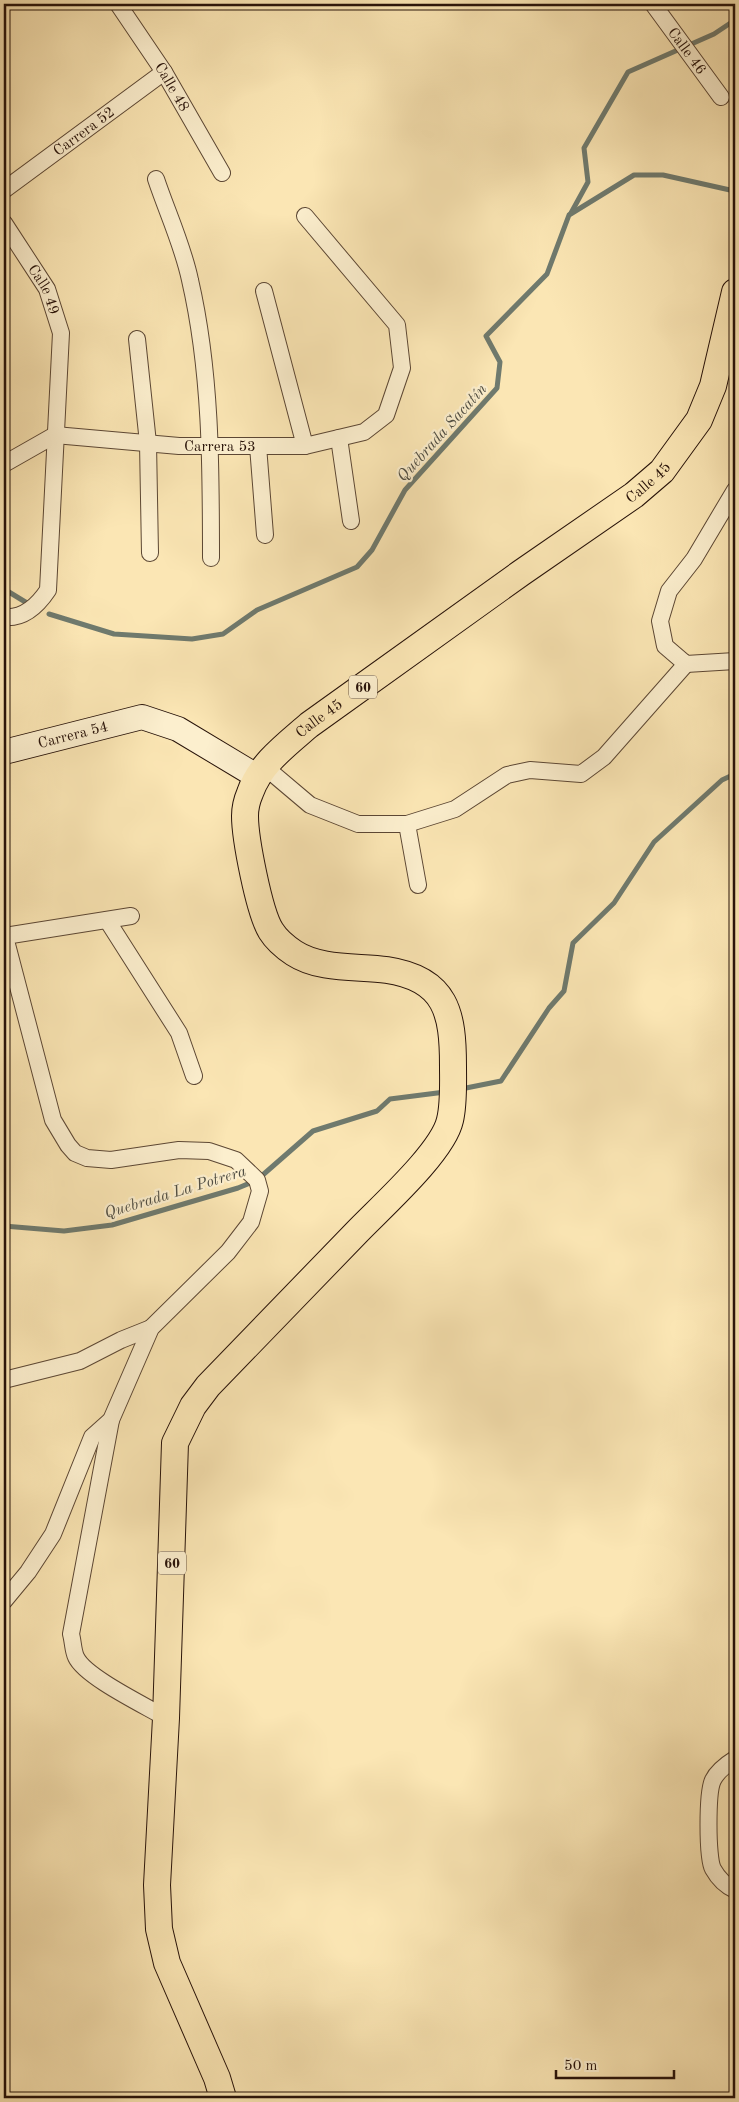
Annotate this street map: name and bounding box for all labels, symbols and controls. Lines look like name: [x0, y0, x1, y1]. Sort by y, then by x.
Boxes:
street label: Calle 46: [664, 25, 708, 78]
street label: Calle 48: [151, 60, 191, 115]
street label: Carrera 52: [51, 105, 118, 160]
street label: Calle 49: [24, 262, 61, 317]
water label: Quebrada Sacatín: [395, 381, 490, 485]
street label: Carrera 53: [184, 440, 256, 455]
street label: Calle 45: [624, 460, 675, 507]
road number: 60: [349, 676, 377, 699]
street label: Calle 45: [294, 697, 346, 742]
street label: Carrera 54: [37, 720, 110, 752]
water label: Quebrada La Potrera: [103, 1164, 249, 1222]
road number: 60: [158, 1552, 186, 1575]
scale bar: [556, 2047, 674, 2079]
text: 50 m: [564, 2059, 598, 2074]

